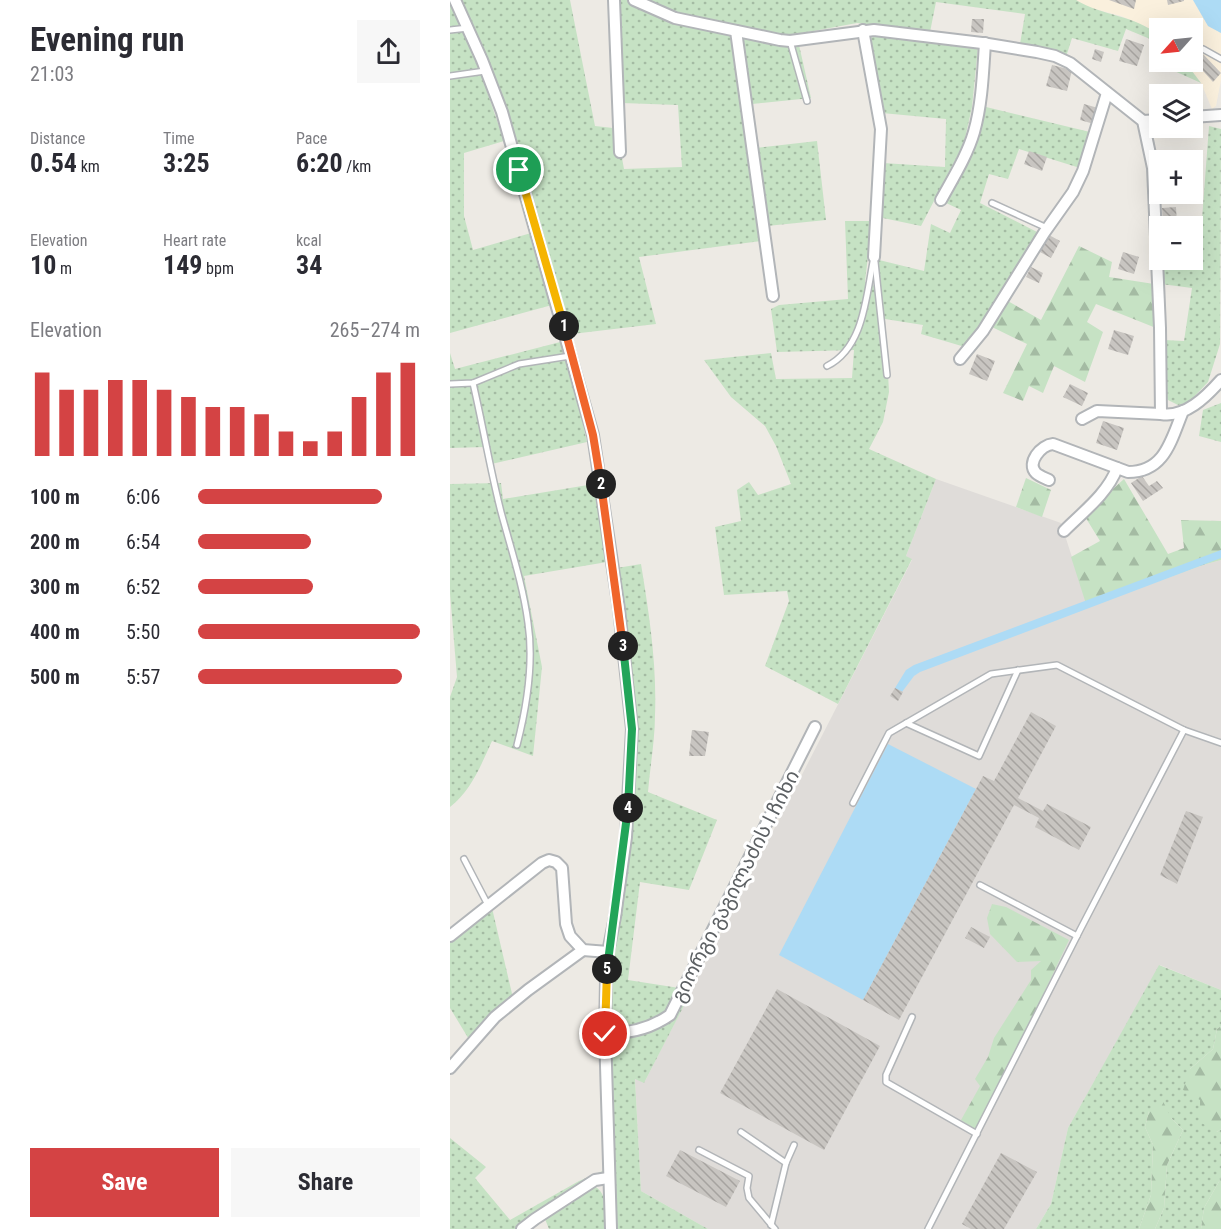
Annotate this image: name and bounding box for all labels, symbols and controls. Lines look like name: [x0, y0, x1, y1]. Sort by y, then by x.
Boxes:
north arrow: [1149, 18, 1203, 72]
map controls: [1149, 18, 1203, 270]
text: Evening run: [30, 20, 185, 59]
button: share: [357, 20, 420, 83]
text: 21:03: [30, 62, 74, 86]
button: layers: [1149, 84, 1203, 138]
text: Distance: [30, 129, 85, 148]
text: Time: [163, 129, 195, 148]
text: Pace: [296, 129, 327, 148]
pin: [493, 144, 544, 195]
text: 0.54: [30, 148, 77, 178]
text: 3:25: [163, 148, 210, 178]
text: 6:20: [296, 148, 343, 178]
button: +: [1149, 150, 1203, 204]
icon: arrive: [502, 153, 535, 186]
text: km: [77, 157, 100, 176]
text: /km: [343, 157, 371, 176]
button: −: [1149, 216, 1203, 270]
text: Elevation: [30, 231, 88, 250]
text: Heart rate: [163, 231, 226, 250]
text: kcal: [296, 231, 322, 250]
text: 10: [30, 250, 56, 280]
text: 149: [163, 250, 202, 280]
text: 34: [296, 250, 322, 280]
text: m: [56, 259, 72, 278]
text: bpm: [202, 259, 234, 278]
pin: 1: [549, 311, 579, 341]
text: 1: [560, 316, 568, 335]
text: Elevation: [30, 318, 102, 342]
text: 265–274 m: [330, 318, 420, 342]
pin: 2: [586, 469, 616, 499]
text: 2: [597, 474, 605, 493]
text: 100 m: [30, 485, 80, 509]
text: 6:06: [126, 485, 160, 509]
text: 200 m: [30, 530, 80, 554]
text: 6:54: [126, 530, 160, 554]
text: 300 m: [30, 575, 80, 599]
text: 6:52: [126, 575, 160, 599]
text: 400 m: [30, 620, 80, 644]
text: 5:50: [126, 620, 160, 644]
pin: 3: [608, 631, 638, 661]
text: 3: [619, 636, 627, 655]
text: 500 m: [30, 665, 80, 689]
text: 5:57: [126, 665, 160, 689]
street label: გიორგი გაგილაძის I ჩიხი: [666, 766, 805, 1006]
pin: 4: [613, 793, 643, 823]
text: 4: [624, 798, 632, 817]
pin: 5: [592, 954, 622, 984]
text: 5: [603, 959, 611, 978]
pin: [579, 1008, 630, 1059]
icon: check: [588, 1017, 621, 1050]
button: Save: [30, 1148, 219, 1217]
button: Share: [231, 1148, 420, 1217]

